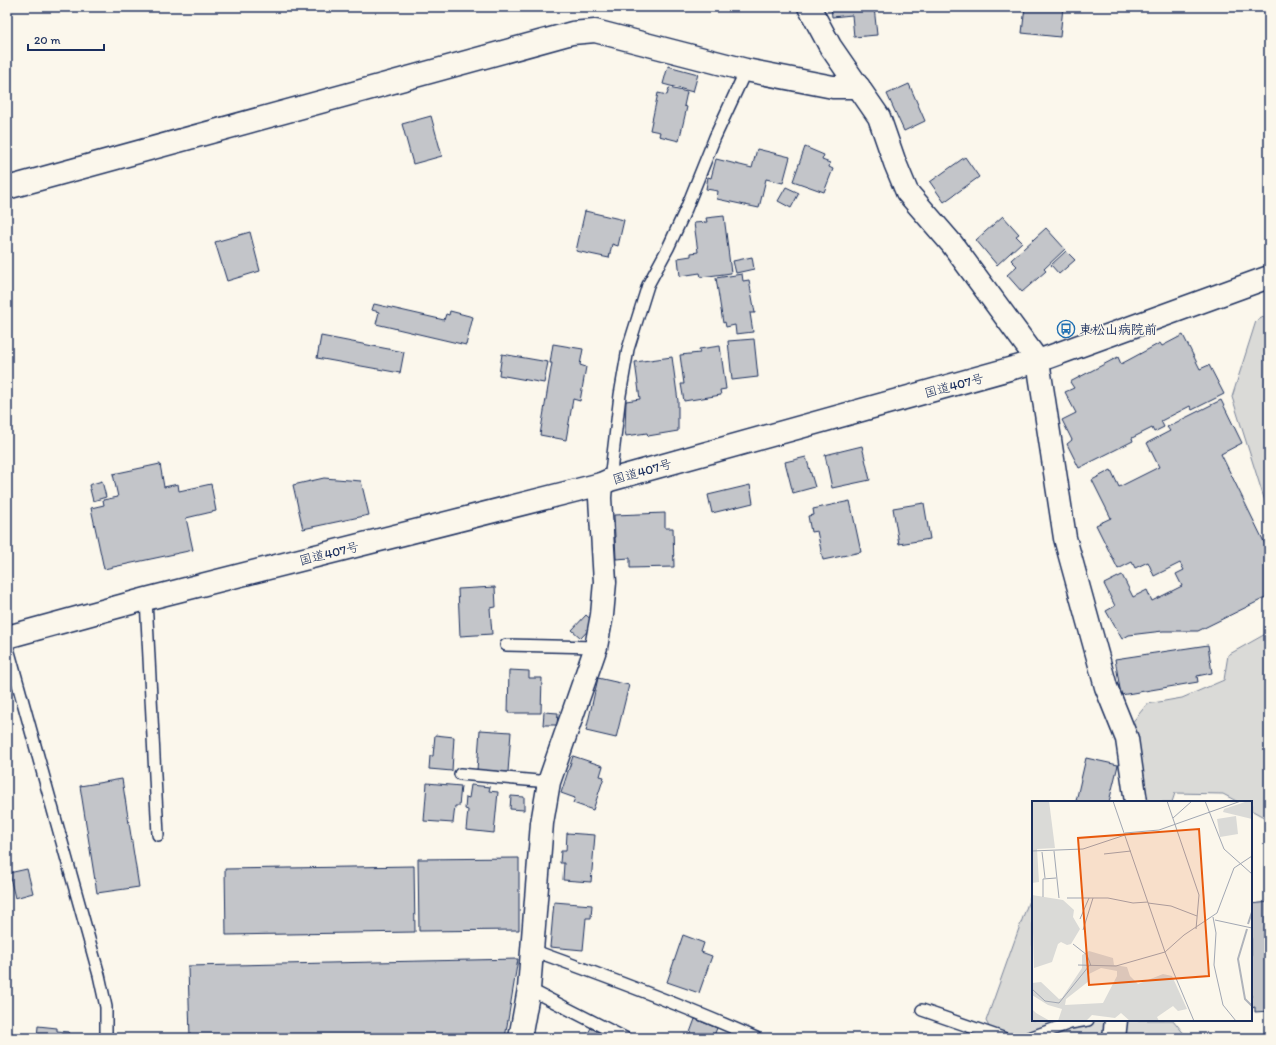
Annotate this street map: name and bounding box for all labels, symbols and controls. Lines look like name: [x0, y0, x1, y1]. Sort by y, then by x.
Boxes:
scale bar: [28, 26, 104, 52]
text: 20 m: [34, 33, 61, 47]
bus stop icon: 東松山病院前: [1056, 319, 1076, 339]
place label: 東松山病院前: [1079, 322, 1157, 337]
street label: 国道407号: [923, 370, 986, 401]
street label: 国道407号: [611, 456, 674, 487]
street label: 国道407号: [298, 539, 361, 568]
inset map: [1032, 801, 1252, 1021]

